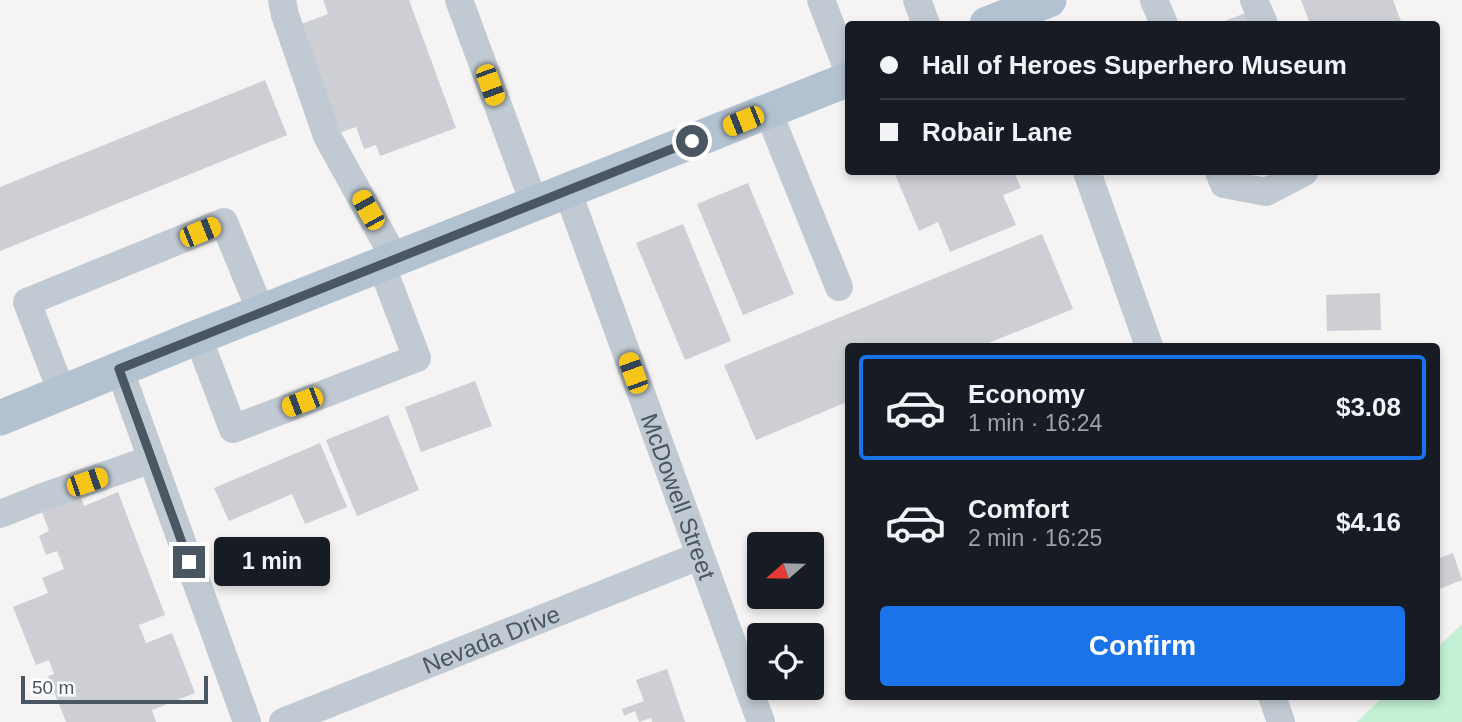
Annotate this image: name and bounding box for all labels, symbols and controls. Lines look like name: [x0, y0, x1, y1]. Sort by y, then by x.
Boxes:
text: Hall of Heroes Superhero Museum: [922, 50, 1347, 80]
car: [473, 62, 508, 108]
car: [720, 103, 767, 139]
text: Robair Lane: [922, 117, 1072, 147]
route start: [676, 125, 708, 157]
car: [349, 187, 388, 233]
car: [177, 214, 224, 250]
car: [616, 350, 651, 396]
icon: car: [884, 376, 947, 439]
text: Economy: [968, 379, 1085, 409]
car: [279, 385, 326, 419]
text: $3.08: [1336, 392, 1401, 422]
street label: McDowell Street: [636, 410, 721, 583]
text: 1 min · 16:24: [968, 410, 1102, 436]
car: [64, 465, 111, 499]
icon: car: [884, 491, 947, 554]
text: Comfort: [968, 494, 1069, 524]
text: $4.16: [1336, 507, 1401, 537]
text: 2 min · 16:25: [968, 525, 1102, 551]
north arrow: [747, 532, 824, 609]
map controls: [747, 532, 824, 700]
callout: 1 min: [214, 538, 329, 586]
route end: [173, 546, 205, 578]
text: 1 min: [242, 548, 302, 574]
street label: Nevada Drive: [418, 599, 564, 678]
button: Confirm: [880, 606, 1405, 686]
button: locate: [747, 623, 824, 700]
scale bar: [21, 673, 208, 705]
text: 50 m: [32, 677, 74, 698]

